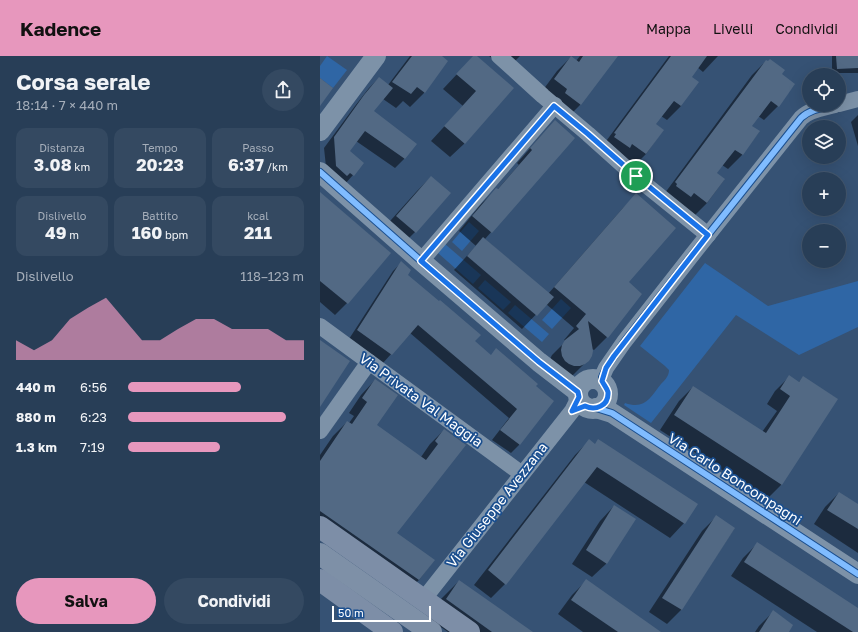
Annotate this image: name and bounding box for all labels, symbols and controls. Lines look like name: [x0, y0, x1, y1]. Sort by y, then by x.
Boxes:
text: Kadence: [20, 17, 101, 40]
text: Mappa: [646, 20, 691, 37]
text: Livelli: [713, 20, 753, 37]
text: Condividi: [775, 20, 838, 37]
text: Corsa serale: [16, 68, 151, 95]
map controls: [802, 68, 846, 268]
button: locate: [802, 68, 846, 112]
button: share: [262, 69, 304, 111]
text: 18:14 · 7 × 440 m: [16, 97, 118, 113]
button: layers: [802, 120, 846, 164]
text: Distanza: [39, 141, 85, 154]
text: Tempo: [142, 141, 178, 154]
text: Passo: [242, 141, 274, 154]
text: 3.08: [34, 154, 72, 175]
text: 20:23: [136, 154, 184, 175]
text: 6:37: [228, 154, 264, 175]
pin: [619, 159, 653, 193]
text: km: [72, 160, 90, 173]
text: /km: [264, 160, 288, 173]
icon: arrive: [625, 165, 647, 187]
button: +: [802, 172, 846, 216]
text: Dislivello: [38, 209, 86, 222]
text: Battito: [142, 209, 178, 222]
text: kcal: [247, 209, 269, 222]
text: 49: [45, 222, 66, 243]
text: 160: [132, 222, 162, 243]
text: 211: [244, 222, 272, 243]
button: −: [802, 224, 846, 268]
text: m: [66, 228, 79, 241]
text: bpm: [162, 228, 188, 241]
text: Dislivello: [16, 268, 74, 284]
text: 118–123 m: [240, 268, 304, 284]
street label: Via Privata Val Maggia: [356, 349, 486, 450]
text: 440 m: [16, 379, 55, 395]
text: 6:56: [80, 379, 107, 395]
text: 880 m: [16, 409, 56, 425]
text: 6:23: [80, 409, 107, 425]
street label: Via Carlo Boncompagni: [665, 429, 805, 528]
text: 1.3 km: [16, 439, 57, 455]
text: 7:19: [80, 439, 105, 455]
street label: Via Giuseppe Avezzana: [442, 439, 551, 571]
button: Salva: [16, 578, 156, 624]
button: Condividi: [164, 578, 304, 624]
scale bar: [332, 604, 431, 623]
text: 50 m: [338, 606, 364, 619]

